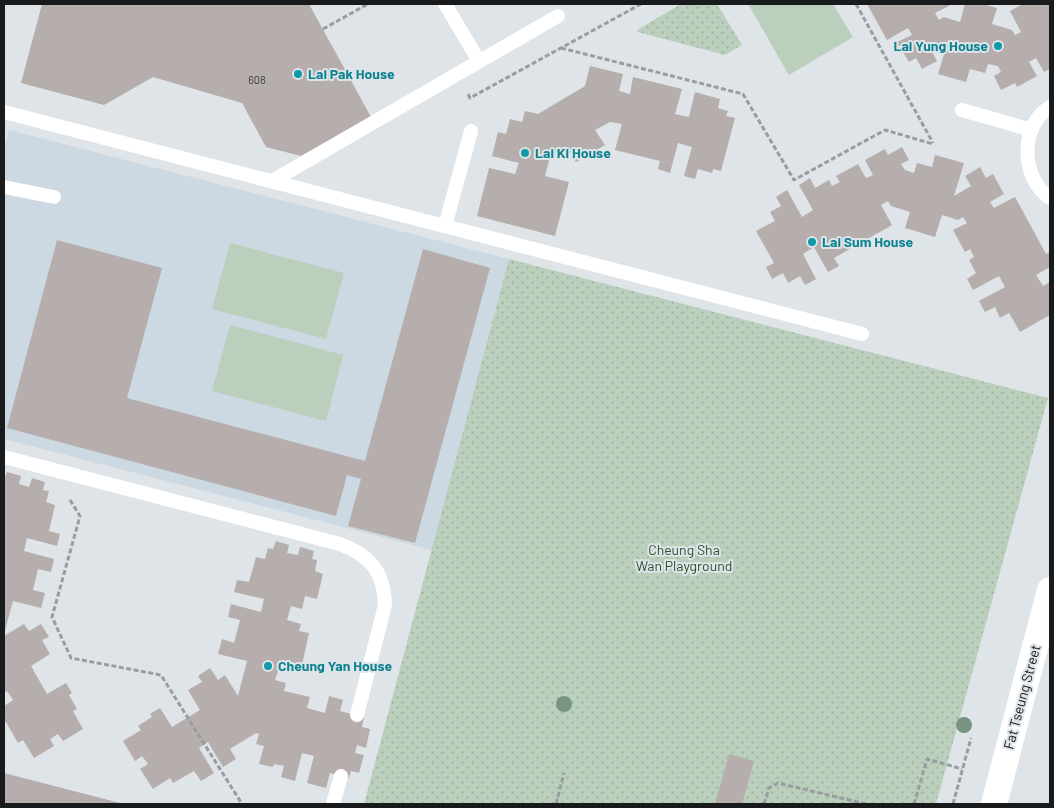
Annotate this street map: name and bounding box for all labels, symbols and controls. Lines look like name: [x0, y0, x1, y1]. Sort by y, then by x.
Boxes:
place label: Lai Yung House: [893, 37, 988, 54]
marker: Lai Yung House: [992, 40, 1004, 52]
place label: Lai Pak House: [308, 65, 395, 82]
marker: Lai Pak House: [292, 68, 304, 80]
house number: 608: [248, 73, 266, 86]
place label: Lai Ki House: [535, 144, 611, 161]
marker: Lai Ki House: [519, 147, 531, 159]
place label: Lai Sum House: [822, 233, 913, 250]
marker: Lai Sum House: [806, 236, 818, 248]
park label: Cheung Sha Wan Playground: [636, 541, 732, 574]
street label: Fat Tseung Street: [999, 643, 1044, 751]
place label: Cheung Yan House: [278, 657, 392, 674]
marker: Cheung Yan House: [262, 660, 274, 672]

